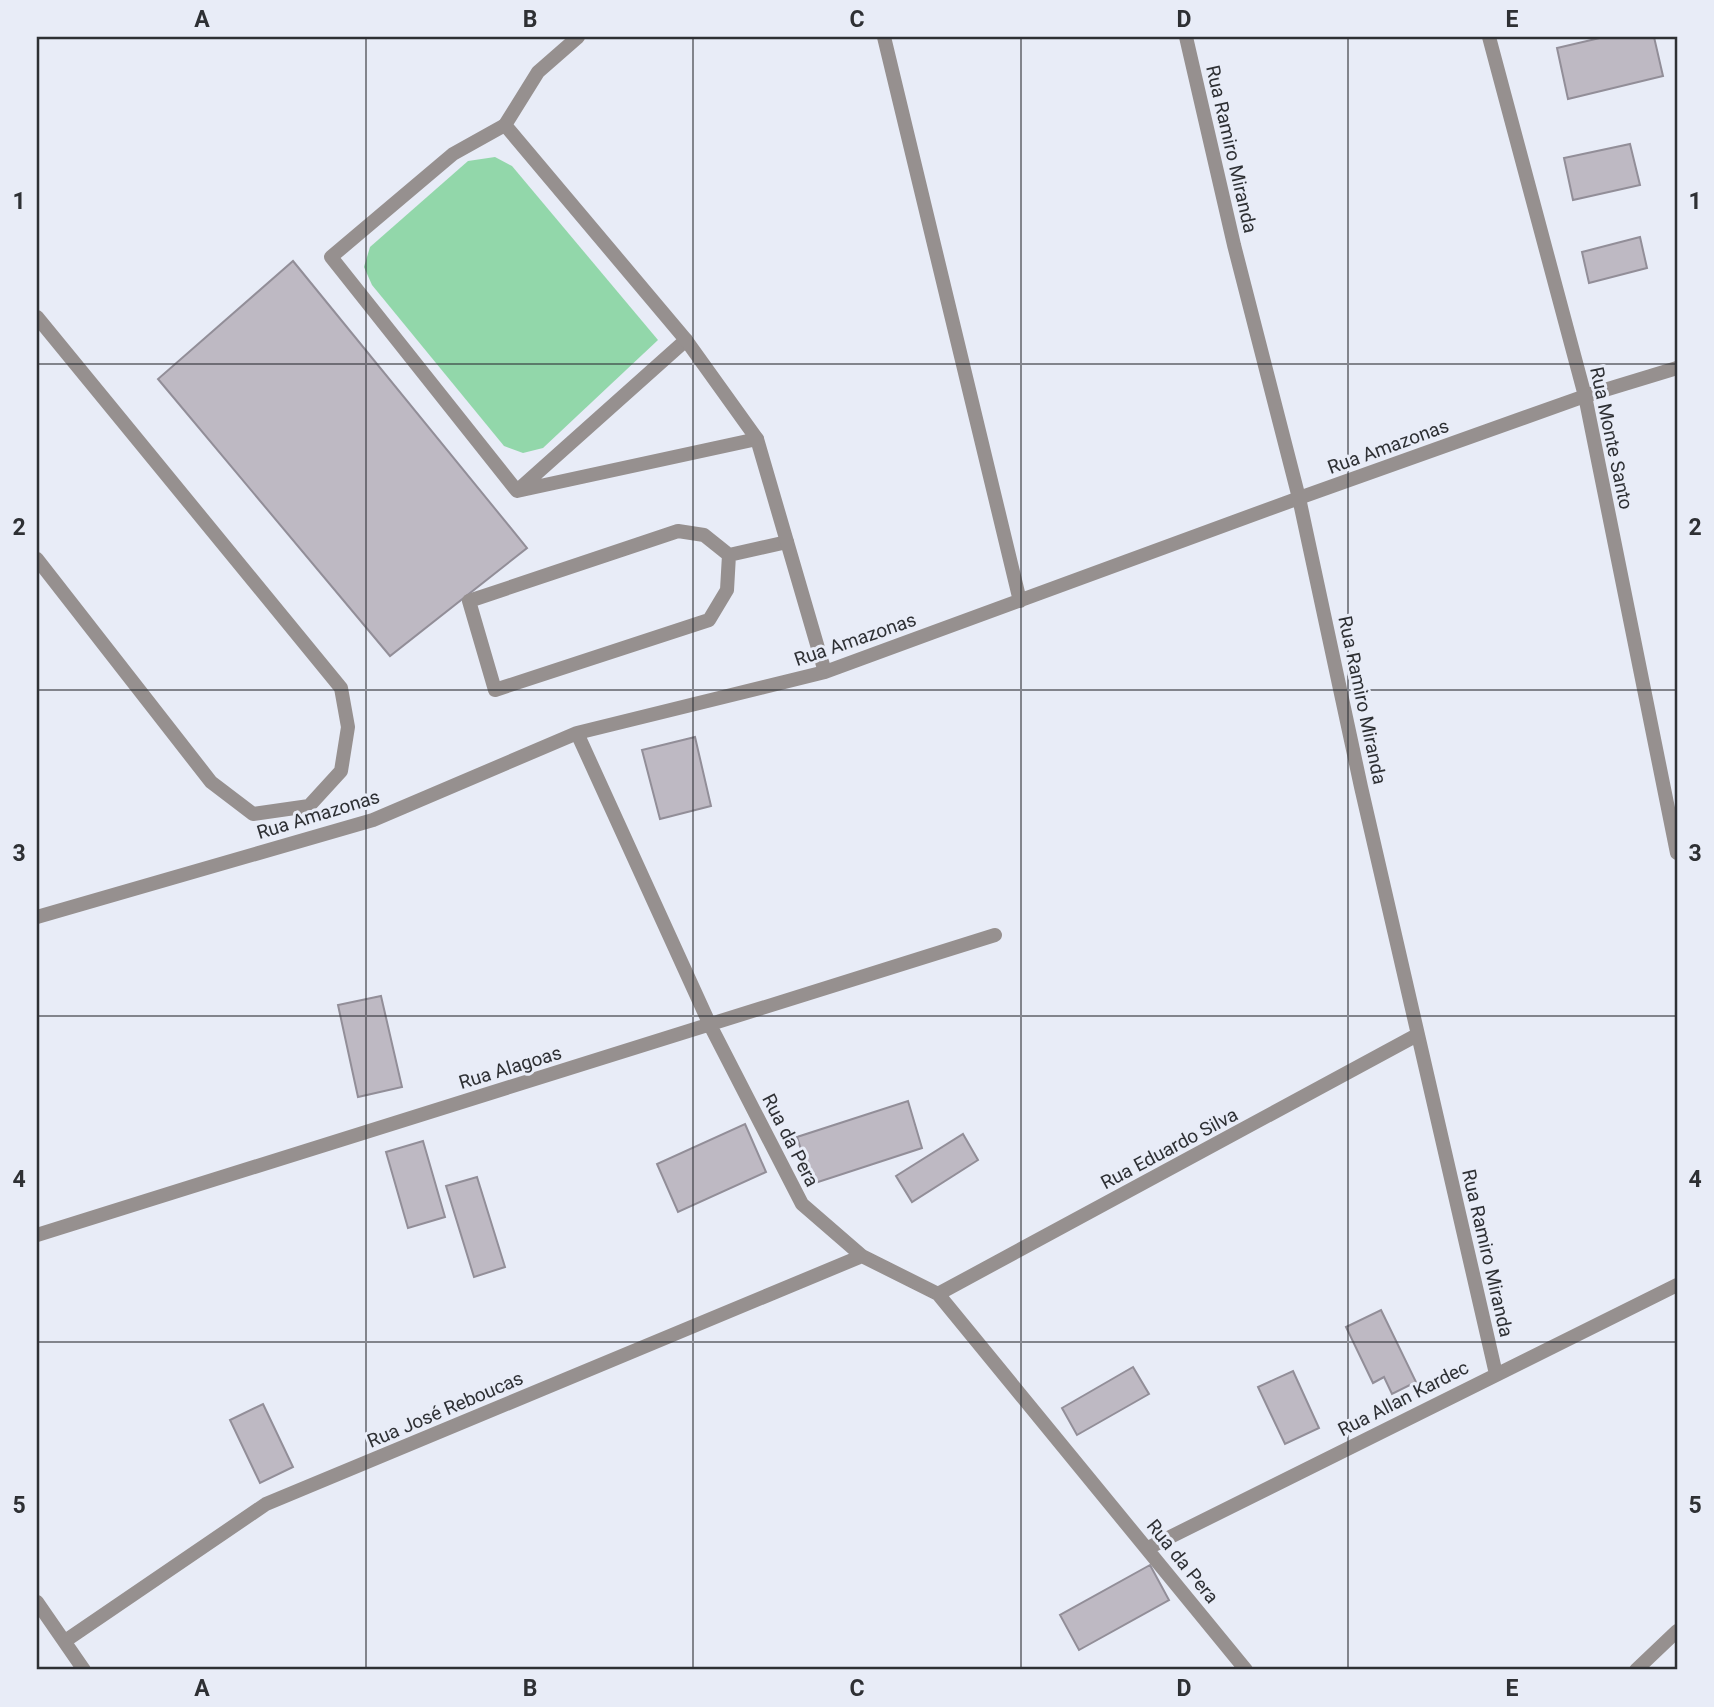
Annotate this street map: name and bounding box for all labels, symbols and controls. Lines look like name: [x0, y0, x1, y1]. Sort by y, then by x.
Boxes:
text: A: [194, 6, 210, 33]
text: B: [523, 6, 537, 33]
text: C: [849, 6, 865, 33]
text: D: [1177, 6, 1191, 33]
text: E: [1506, 6, 1519, 33]
street label: Rua Ramiro Miranda: [1201, 63, 1262, 235]
text: 1: [12, 188, 26, 215]
text: 1: [1688, 188, 1702, 215]
street label: Rua Monte Santo: [1585, 365, 1638, 511]
street label: Rua Amazonas: [1324, 414, 1452, 479]
text: 2: [12, 514, 26, 541]
text: 2: [1688, 514, 1702, 541]
street label: Rua Amazonas: [791, 608, 919, 671]
street label: Rua Ramiro Miranda: [1333, 614, 1392, 786]
street label: Rua Amazonas: [254, 785, 382, 844]
text: 3: [12, 840, 26, 867]
text: 3: [1688, 840, 1702, 867]
street label: Rua Alagoas: [456, 1041, 564, 1094]
street label: Rua da Pera: [757, 1090, 824, 1191]
street label: Rua Eduardo Silva: [1097, 1103, 1242, 1194]
text: 4: [12, 1166, 26, 1193]
text: 4: [1688, 1166, 1702, 1193]
street label: Rua Ramiro Miranda: [1457, 1167, 1518, 1339]
street label: Rua Allan Kardec: [1334, 1356, 1472, 1441]
street label: Rua José Reboucas: [364, 1366, 527, 1453]
text: 5: [12, 1492, 26, 1519]
text: 5: [1688, 1492, 1702, 1519]
street label: Rua da Pera: [1142, 1515, 1223, 1608]
text: A: [194, 1675, 210, 1702]
text: B: [523, 1675, 537, 1702]
text: C: [849, 1675, 865, 1702]
text: D: [1177, 1675, 1191, 1702]
text: E: [1506, 1675, 1519, 1702]

